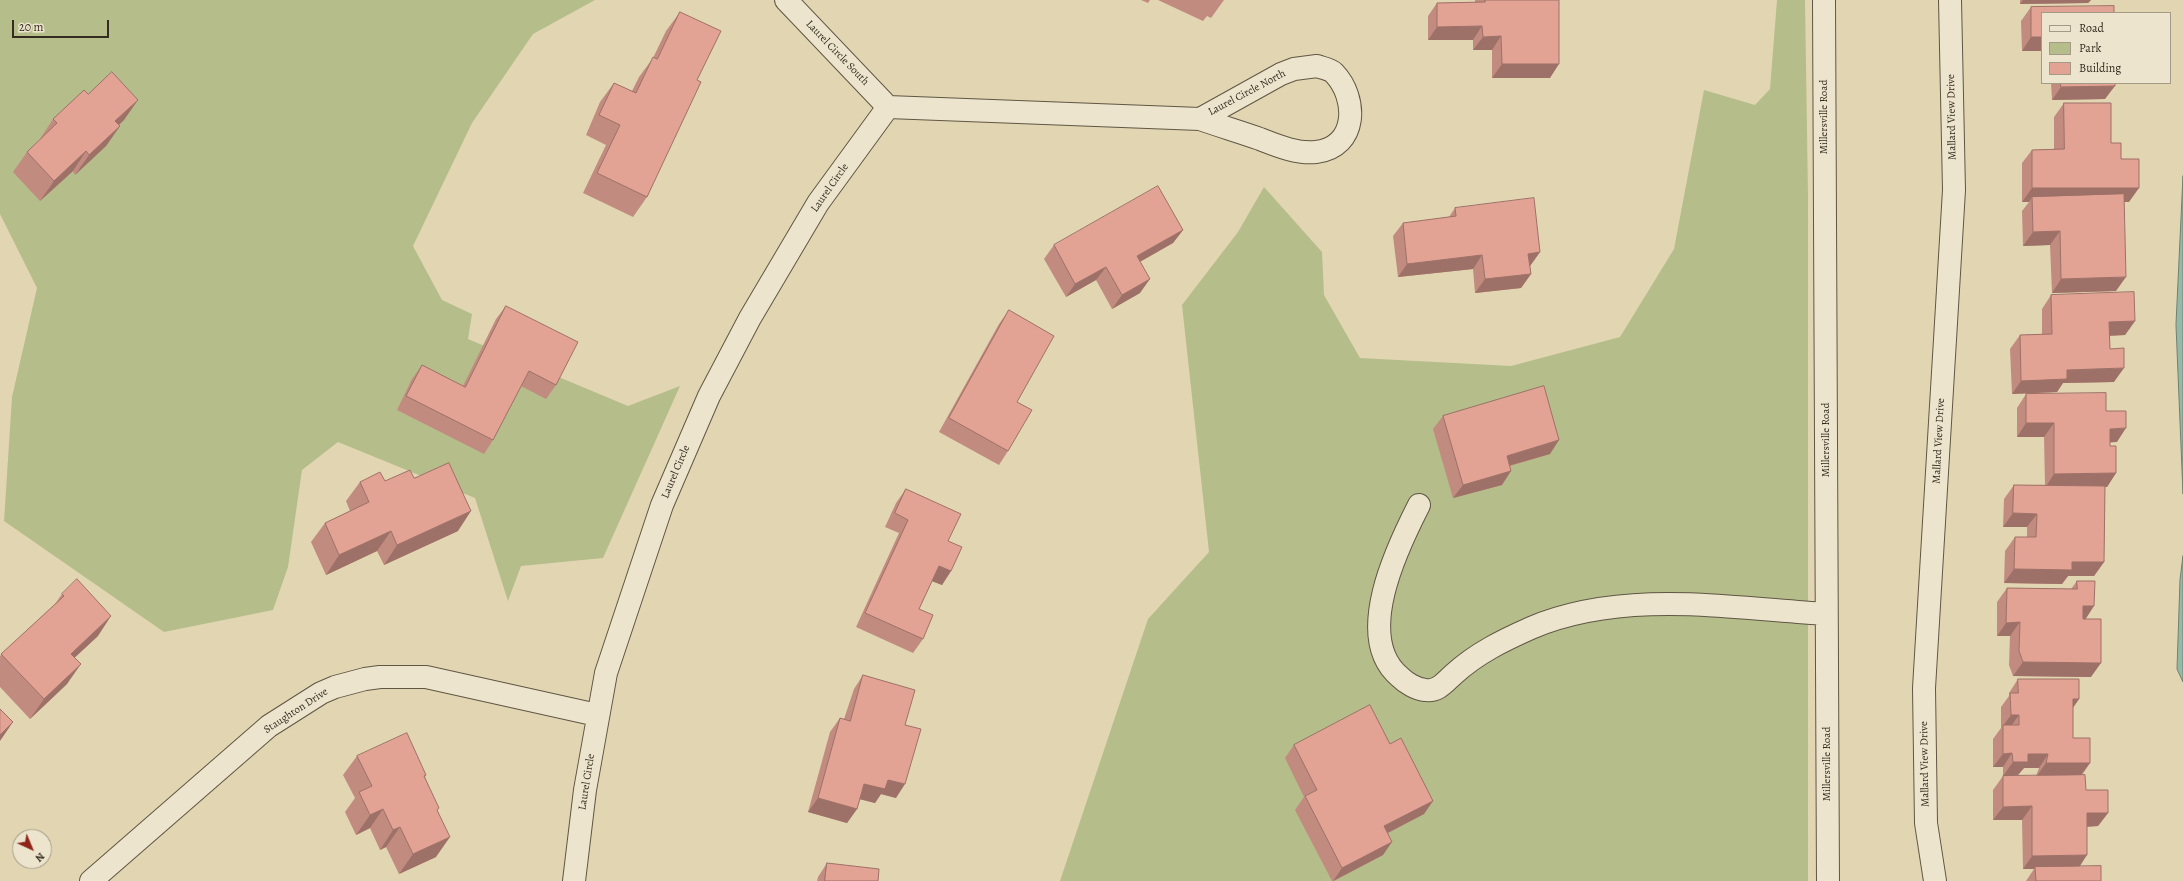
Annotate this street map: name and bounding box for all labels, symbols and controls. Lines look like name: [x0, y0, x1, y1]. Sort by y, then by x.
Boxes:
scale bar: [14, 12, 111, 38]
legend: [2041, 12, 2171, 84]
street label: Laurel Circle South: [803, 18, 871, 88]
text: 20 m: [19, 19, 43, 35]
text: Road: [2079, 20, 2104, 36]
text: Park: [2079, 40, 2102, 56]
text: Building: [2079, 60, 2121, 76]
street label: Laurel Circle North: [1206, 67, 1288, 119]
street label: Mallard View Drive: [1945, 74, 1959, 160]
street label: Millersville Road: [1817, 80, 1831, 154]
street label: Laurel Circle: [808, 161, 852, 215]
street label: Mallard View Drive: [1930, 398, 1948, 484]
street label: Millersville Road: [1819, 403, 1833, 477]
street label: Laurel Circle: [659, 443, 693, 501]
street label: Staughton Drive: [261, 685, 331, 737]
street label: Mallard View Drive: [1918, 721, 1932, 807]
street label: Millersville Road: [1820, 727, 1834, 801]
street label: Laurel Circle: [576, 753, 598, 811]
north arrow: [12, 829, 52, 869]
text: N: [32, 849, 48, 865]

